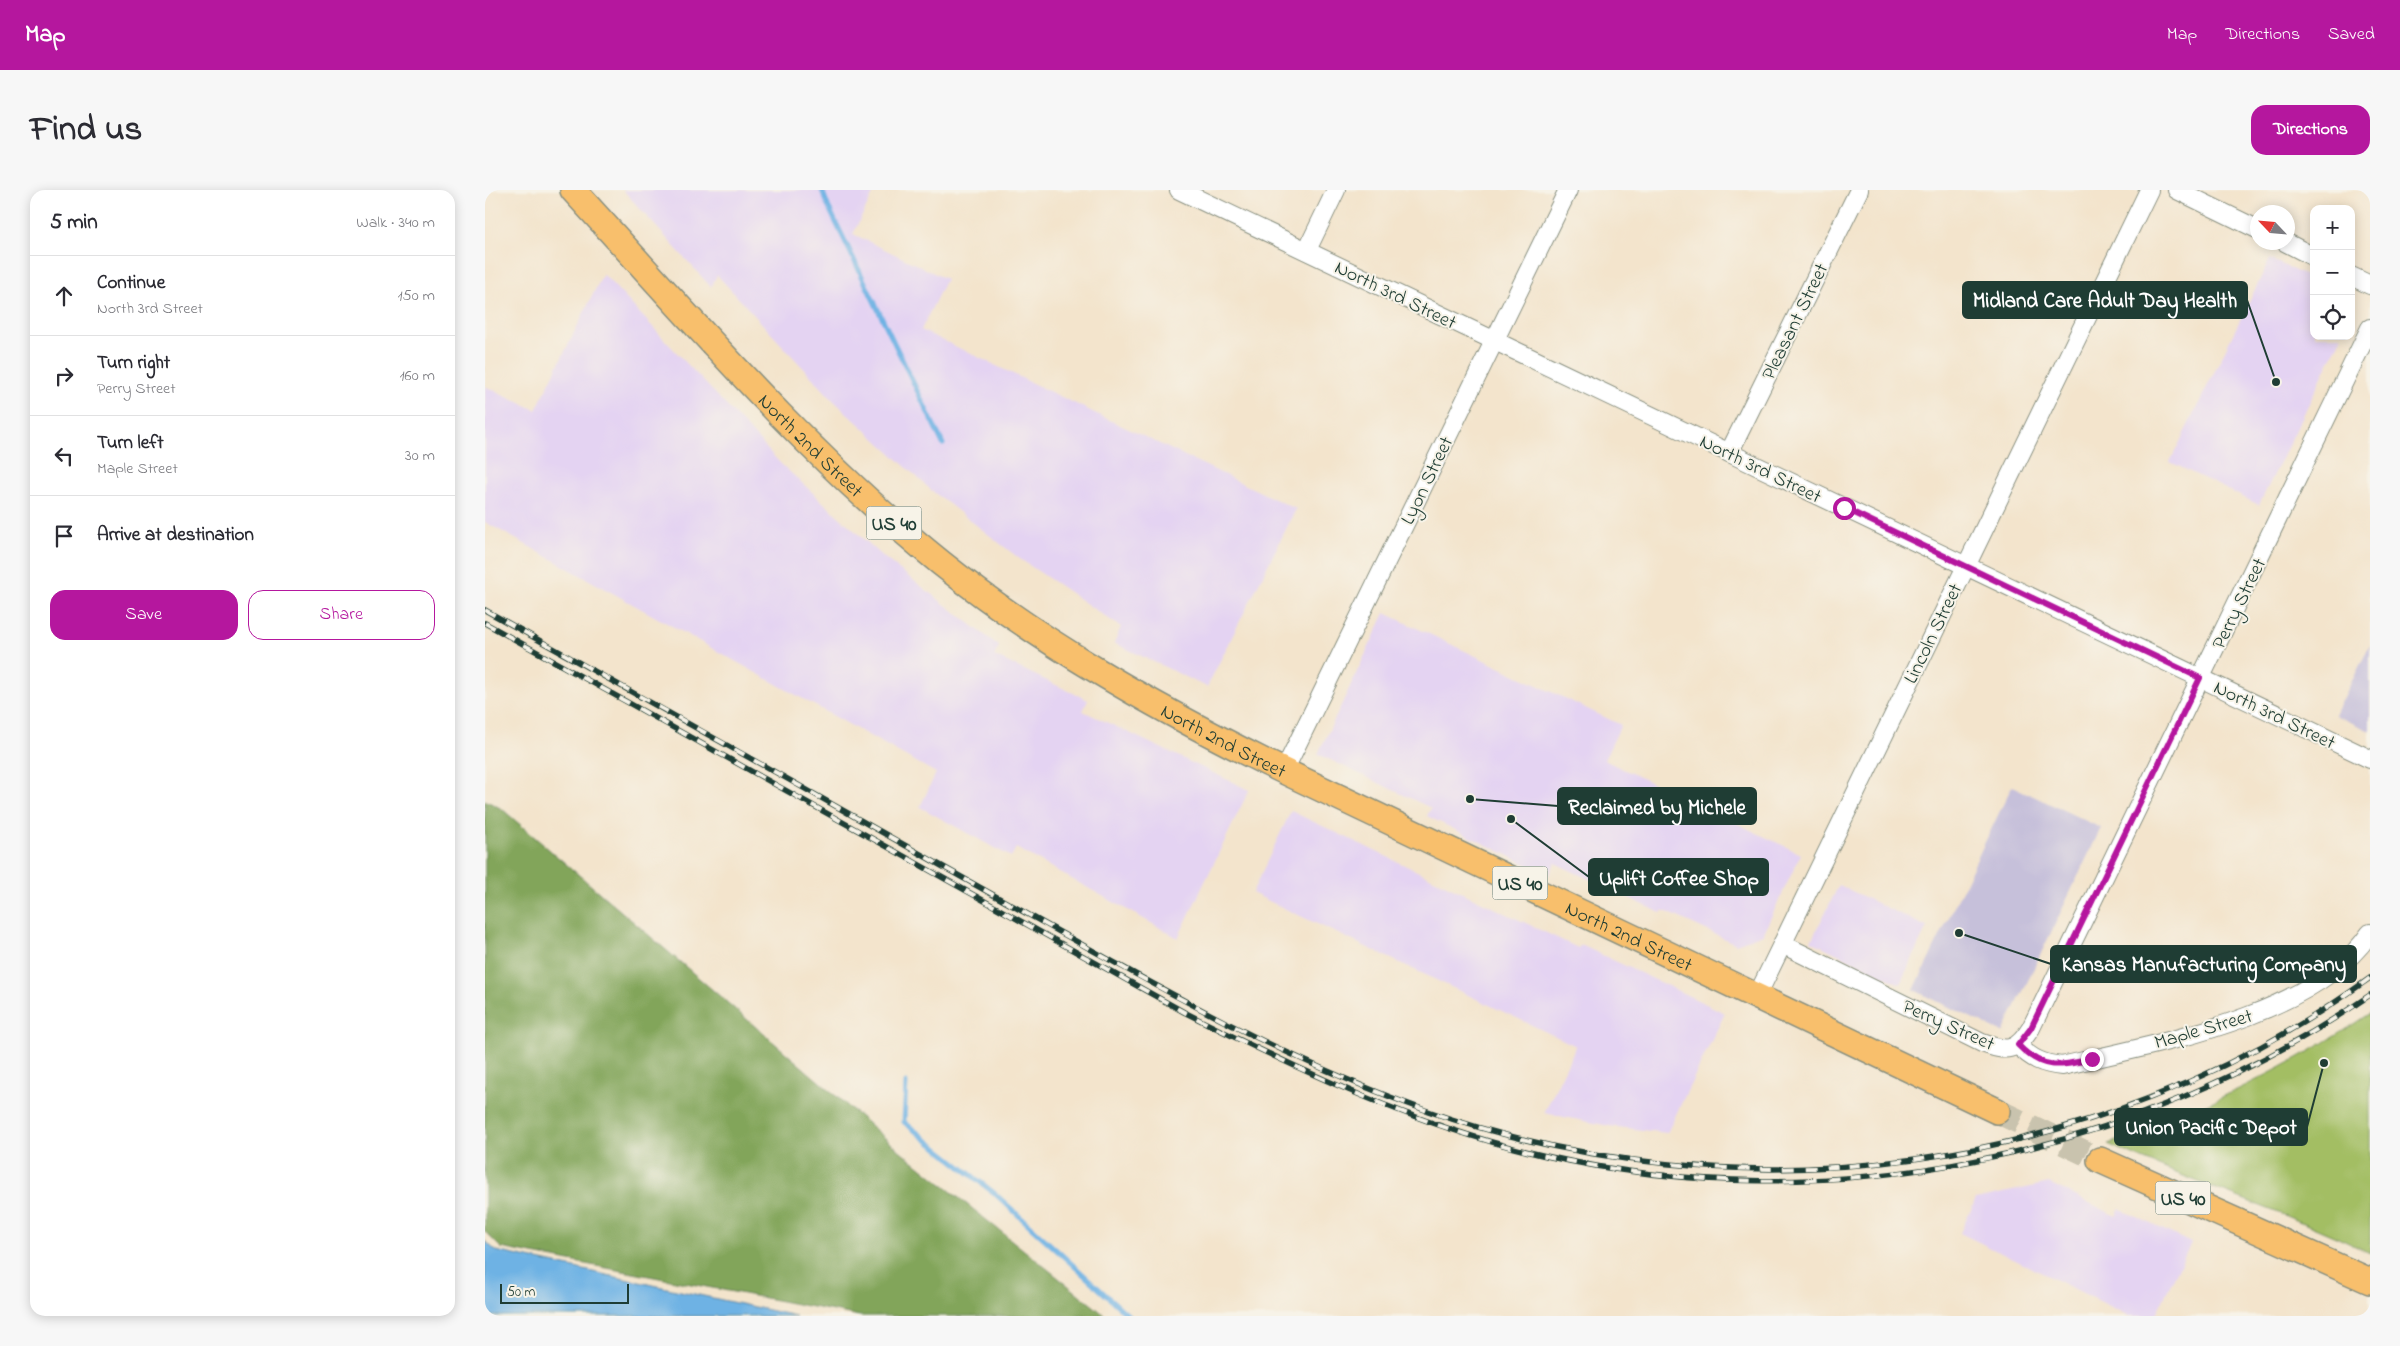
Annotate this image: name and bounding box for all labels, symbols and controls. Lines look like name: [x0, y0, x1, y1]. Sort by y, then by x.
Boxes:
text: Map: [25, 18, 66, 53]
text: Map: [2167, 22, 2197, 48]
text: Directions: [2225, 22, 2300, 48]
text: Saved: [2328, 22, 2375, 48]
text: Find us: [30, 105, 142, 156]
button: Directions: [2251, 105, 2370, 155]
north arrow: [2250, 205, 2295, 250]
map controls: [2310, 205, 2355, 340]
button: +: [2310, 205, 2355, 250]
text: 5 min: [50, 208, 98, 238]
text: Walk · 340 m: [356, 211, 435, 235]
button: −: [2310, 250, 2355, 295]
street label: North 3rd Street: [1329, 254, 1461, 338]
street label: Pleasant Street: [1755, 259, 1837, 385]
text: Continue: [97, 270, 165, 297]
icon: ahead: [50, 282, 78, 310]
callout: Midland Care Adult Day Health: [1963, 282, 2247, 318]
text: 150 m: [397, 284, 435, 308]
text: Midland Care Adult Day Health: [1973, 287, 2237, 319]
button: locate: [2310, 295, 2355, 340]
text: North 3rd Street: [97, 297, 203, 321]
text: Turn right: [97, 350, 170, 377]
icon: right: [50, 362, 78, 390]
text: 160 m: [400, 364, 435, 388]
text: Perry Street: [97, 377, 176, 401]
street label: North 2nd Street: [750, 388, 869, 506]
street label: North 3rd Street: [1694, 428, 1826, 512]
text: Turn left: [97, 430, 164, 457]
street label: Lyon Street: [1394, 432, 1462, 530]
icon: left: [50, 442, 78, 470]
text: 30 m: [405, 444, 435, 468]
text: Maple Street: [97, 457, 178, 481]
route start: [1833, 497, 1856, 520]
road number: US 40: [867, 506, 921, 539]
icon: arrive: [50, 522, 78, 550]
text: Arrive at destination: [97, 522, 254, 549]
street label: Perry Street: [2206, 553, 2275, 655]
street label: Lincoln Street: [1898, 579, 1971, 689]
button: Save: [50, 590, 238, 640]
button: Share: [248, 590, 435, 640]
street label: North 3rd Street: [2208, 674, 2340, 758]
street label: North 2nd Street: [1155, 698, 1291, 787]
callout: Reclaimed by Michele: [1558, 788, 1756, 824]
text: Reclaimed by Michele: [1568, 794, 1747, 826]
callout: Uplift Coffee Shop: [1589, 859, 1768, 895]
text: Uplift Coffee Shop: [1599, 865, 1759, 895]
road number: US 40: [1493, 866, 1547, 900]
street label: North 2nd Street: [1560, 895, 1697, 981]
callout: Kansas Manufacturing Company: [2051, 946, 2356, 982]
text: Kansas Manufacturing Company: [2062, 951, 2347, 983]
street label: Perry Street: [1897, 993, 1999, 1060]
street label: Maple Street: [2151, 1002, 2256, 1058]
route end: [2081, 1048, 2104, 1071]
callout: Union Pacific Depot: [2115, 1109, 2307, 1145]
text: Union Pacific Depot: [2125, 1114, 2298, 1144]
road number: US 40: [2155, 1181, 2211, 1214]
scale bar: [500, 1281, 629, 1304]
text: 50 m: [507, 1282, 535, 1303]

